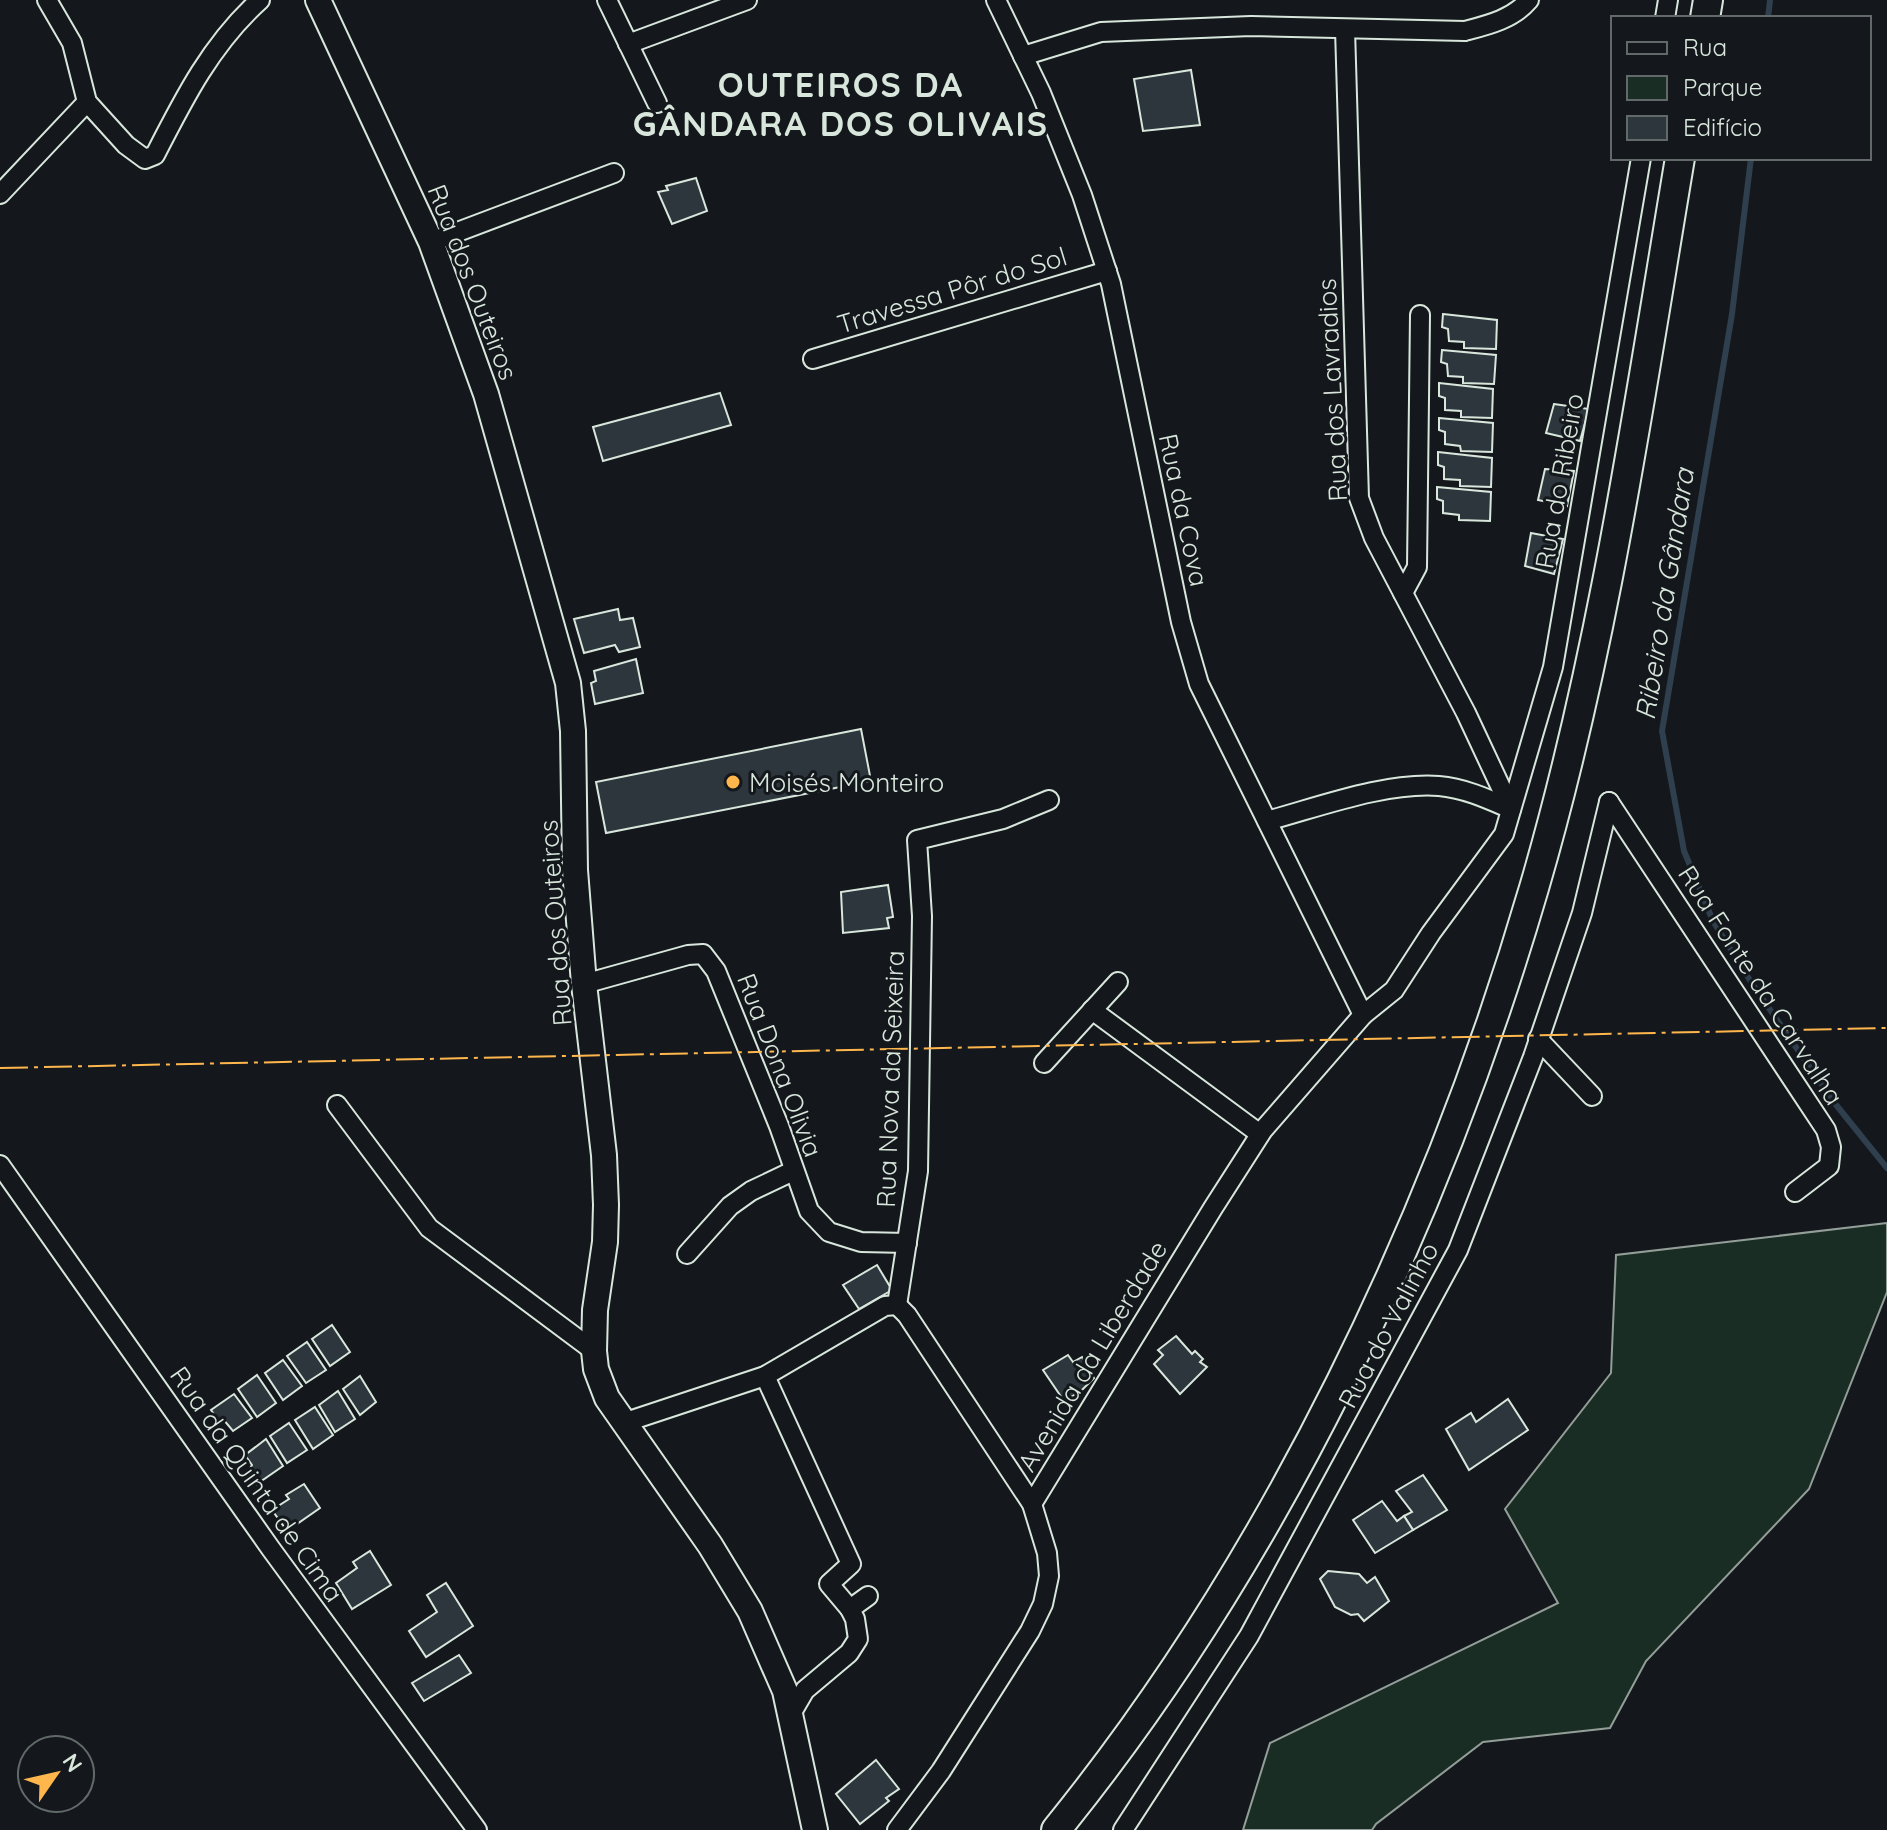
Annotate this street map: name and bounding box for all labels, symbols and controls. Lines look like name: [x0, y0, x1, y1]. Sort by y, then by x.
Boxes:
legend: [1611, 16, 1871, 160]
text: Rua: [1683, 32, 1727, 62]
district label: OUTEIROS DA GÂNDARA DOS OLIVAIS: [633, 63, 1049, 145]
text: Parque: [1683, 72, 1762, 102]
text: Edifício: [1683, 112, 1762, 142]
street label: Rua dos Outeiros: [421, 180, 525, 384]
street label: Travessa Pôr do Sol: [833, 239, 1071, 341]
street label: Rua dos Lavradios: [1310, 278, 1354, 502]
street label: Rua do Ribeiro: [1527, 391, 1591, 571]
street label: Rua da Cova: [1152, 431, 1216, 589]
water label: Ribeiro da Gândara: [1627, 464, 1701, 722]
place label: Moisés Monteiro: [749, 766, 944, 799]
marker: Moisés Monteiro: [724, 773, 742, 791]
street label: Rua dos Outeiros: [531, 819, 579, 1027]
street label: Rua Fonte da Carvalha: [1671, 859, 1851, 1111]
street label: Rua Nova da Seixeira: [869, 950, 911, 1208]
street label: Rua Dona Olivia: [730, 969, 830, 1161]
street label: Avenida da Liberdade: [1010, 1235, 1174, 1477]
street label: Rua do Valinho: [1330, 1236, 1446, 1414]
street label: Rua da Quinta de Cima: [163, 1360, 351, 1608]
north arrow: [16, 1734, 96, 1814]
text: N: [56, 1748, 89, 1777]

